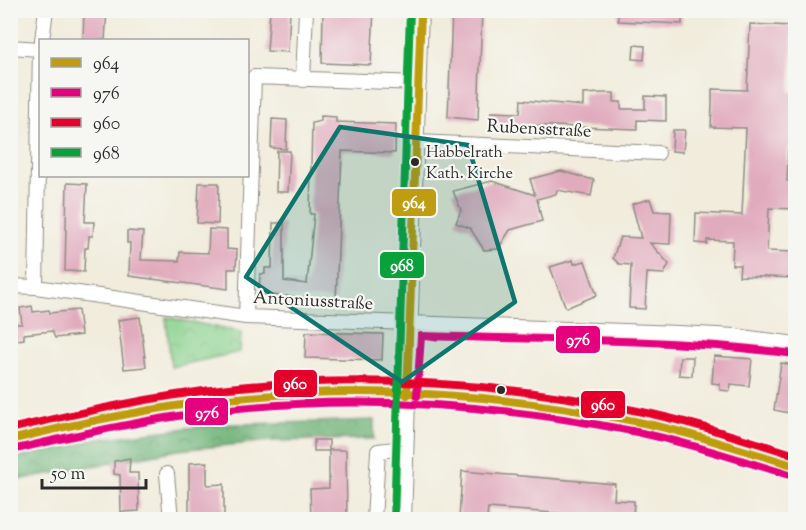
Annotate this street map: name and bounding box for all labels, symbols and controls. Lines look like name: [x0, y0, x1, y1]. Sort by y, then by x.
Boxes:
legend: [39, 39, 249, 177]
text: 964: [93, 52, 119, 78]
text: 976: [93, 82, 120, 108]
text: 960: [93, 112, 120, 138]
street label: Rubensstraße: [486, 114, 592, 146]
text: 968: [93, 142, 120, 168]
place label: Habbelrath Kath. Kirche: [426, 142, 513, 186]
marker: Habbelrath Kath. Kirche: [409, 156, 421, 168]
line badge: 964: [391, 188, 437, 217]
text: 964: [402, 193, 426, 216]
line badge: 968: [379, 251, 425, 279]
text: 968: [390, 256, 414, 279]
street label: Antoniusstraße: [252, 286, 374, 318]
line badge: 976: [555, 325, 601, 354]
text: 976: [566, 330, 590, 353]
line badge: 960: [273, 369, 318, 398]
text: 960: [283, 374, 308, 397]
unlabelled marker: [495, 384, 507, 396]
line badge: 960: [580, 390, 626, 419]
text: 960: [591, 395, 616, 418]
line badge: 976: [184, 397, 229, 426]
text: 976: [195, 403, 219, 426]
scale bar: [42, 452, 146, 490]
text: 50 m: [50, 462, 86, 488]

